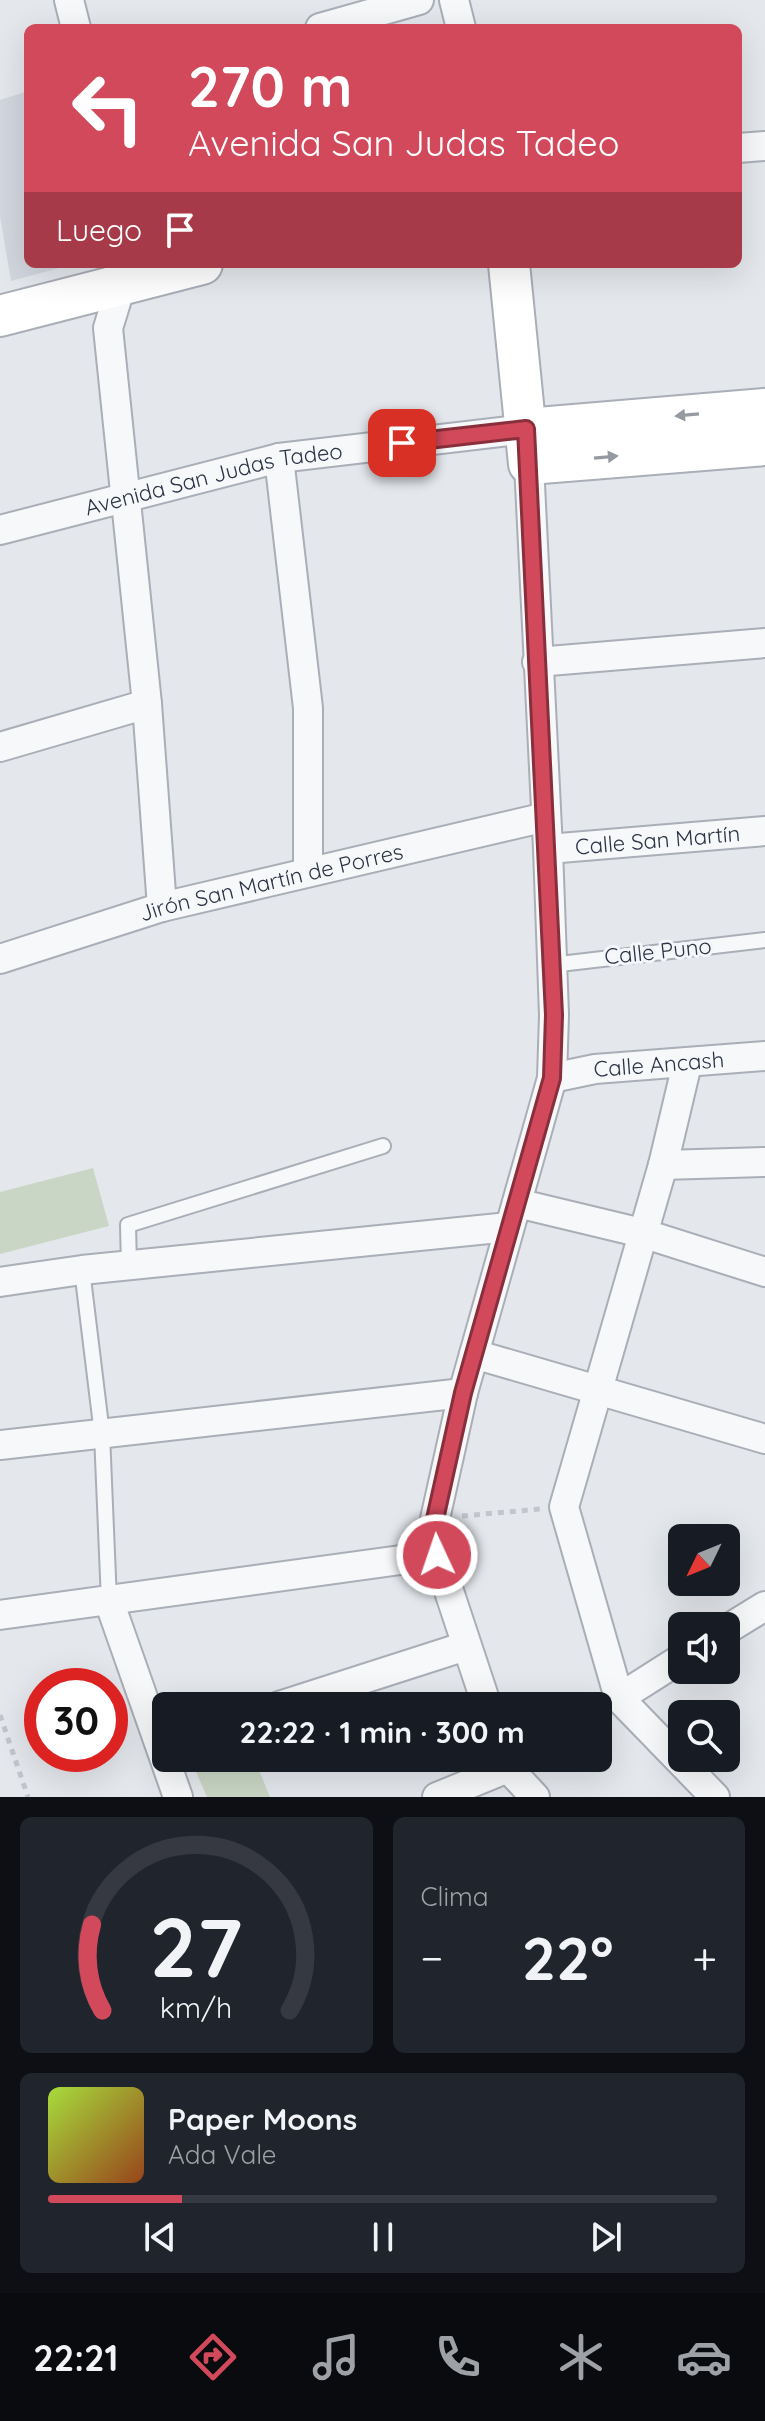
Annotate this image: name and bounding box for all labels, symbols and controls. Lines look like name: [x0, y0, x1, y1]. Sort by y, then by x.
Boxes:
text: 270 m: [188, 51, 352, 121]
icon: left: [56, 56, 160, 160]
text: Avenida San Judas Tadeo: [188, 120, 619, 165]
icon: arrive: [158, 208, 202, 252]
text: Luego: [56, 211, 142, 249]
pin: [368, 409, 436, 477]
one-way arrow: [674, 409, 699, 422]
icon: arrive: [380, 421, 424, 465]
street label: Avenida San Judas Tadeo: [82, 437, 344, 522]
one-way arrow: [594, 451, 619, 464]
street label: Calle San Martín: [574, 819, 741, 861]
street label: Jirón San Martín de Porres: [135, 837, 406, 927]
street label: Calle Puno: [603, 931, 713, 971]
street label: Calle Ancash: [593, 1045, 725, 1083]
position arrow: [395, 1513, 479, 1597]
north arrow: [668, 1524, 740, 1596]
map controls: [668, 1524, 740, 1772]
button: sound: [668, 1612, 740, 1684]
speed limit sign: 30: [24, 1668, 128, 1772]
button: search: [668, 1700, 740, 1772]
text: 22:22 · 1 min · 300 m: [239, 1713, 525, 1751]
text: Clima: [421, 1880, 489, 1913]
text: 27: [150, 1894, 243, 1998]
text: 22°: [522, 1920, 614, 1995]
text: −: [421, 1930, 443, 1985]
text: +: [692, 1930, 717, 1985]
text: km/h: [160, 1989, 233, 2025]
text: Paper Moons: [168, 2100, 357, 2138]
text: Ada Vale: [168, 2138, 277, 2171]
icon: previous: [138, 2215, 182, 2259]
icon: pause: [361, 2215, 405, 2259]
icon: next: [584, 2215, 628, 2259]
icon: directions: [185, 2329, 241, 2385]
icon: music: [308, 2329, 364, 2385]
icon: phone: [430, 2329, 486, 2385]
icon: climate: [553, 2329, 609, 2385]
icon: car: [676, 2329, 732, 2385]
text: 22:21: [33, 2335, 119, 2380]

